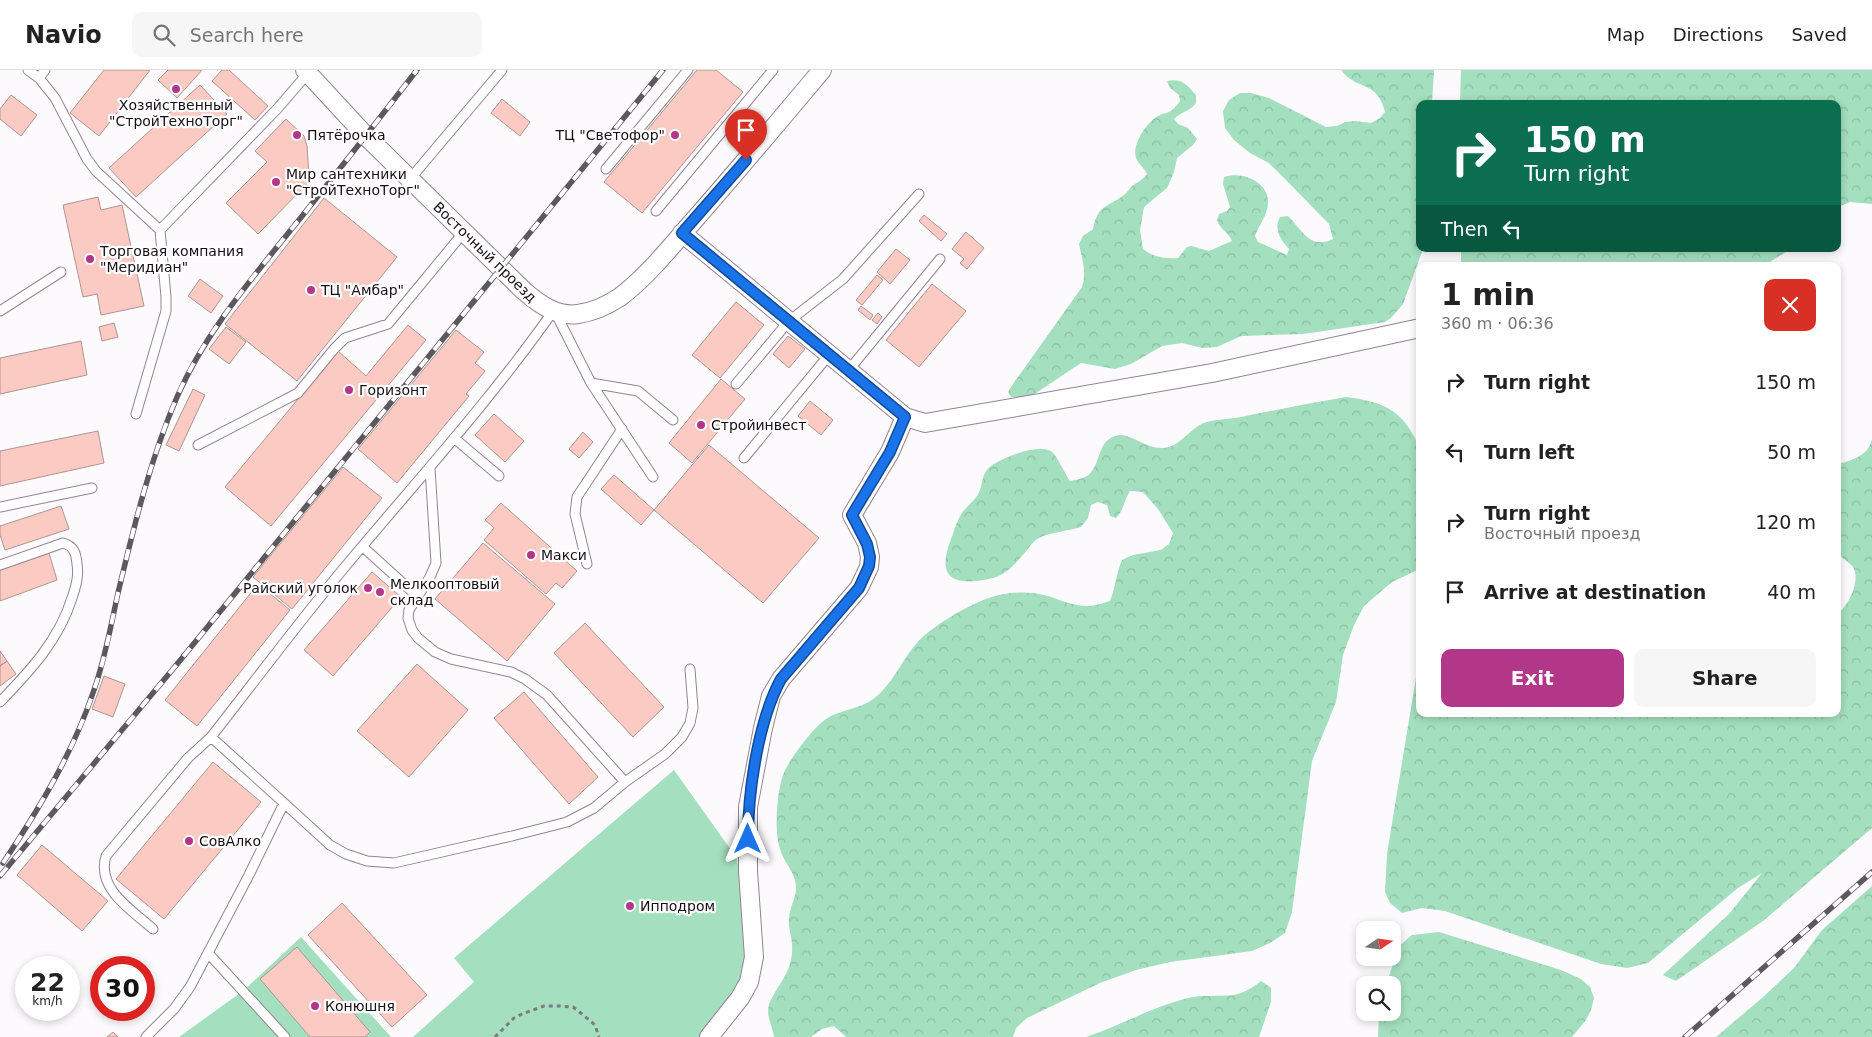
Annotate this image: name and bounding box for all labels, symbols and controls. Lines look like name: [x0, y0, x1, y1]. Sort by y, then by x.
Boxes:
search box: [132, 12, 482, 57]
text: Navio: [25, 21, 102, 49]
icon: search: [150, 21, 178, 49]
text: Search here: [190, 24, 304, 46]
text: Map: [1607, 24, 1645, 45]
text: Directions: [1673, 24, 1763, 45]
text: Saved: [1791, 24, 1847, 45]
marker: Хозяйственный "СтройТехноТорг": [170, 83, 182, 95]
place label: Хозяйственный "СтройТехноТорг": [109, 97, 243, 129]
pin: [725, 109, 767, 160]
icon: arrive: [732, 116, 760, 144]
icon: right: [1441, 120, 1506, 185]
text: 150 m: [1524, 120, 1646, 160]
place label: Пятёрочка: [307, 127, 385, 143]
place label: ТЦ "Светофор": [554, 127, 665, 143]
marker: Пятёрочка: [291, 129, 303, 141]
marker: ТЦ "Светофор": [669, 129, 681, 141]
text: Turn right: [1524, 161, 1629, 186]
place label: Мир сантехники "СтройТехноТорг": [286, 166, 420, 198]
marker: Мир сантехники "СтройТехноТорг": [270, 176, 282, 188]
street label: Восточный проезд: [430, 199, 540, 305]
icon: left: [1498, 215, 1526, 243]
text: Then: [1441, 218, 1488, 240]
place label: Торговая компания "Меридиан": [99, 243, 244, 275]
marker: Торговая компания "Меридиан": [84, 253, 96, 265]
text: 1 min: [1441, 277, 1535, 312]
button: close: [1764, 279, 1816, 331]
place label: ТЦ "Амбар": [320, 282, 404, 298]
marker: ТЦ "Амбар": [305, 284, 317, 296]
text: 360 m · 06:36: [1441, 314, 1554, 333]
icon: right: [1441, 368, 1469, 396]
text: Turn right: [1484, 371, 1590, 393]
text: 150 m: [1755, 371, 1816, 393]
place label: Горизонт: [359, 382, 427, 398]
marker: Горизонт: [343, 384, 355, 396]
place label: Стройинвест: [711, 417, 806, 433]
marker: Стройинвест: [695, 419, 707, 431]
icon: left: [1441, 438, 1469, 466]
text: Turn left: [1484, 441, 1575, 463]
text: 50 m: [1767, 441, 1816, 463]
text: Turn right: [1484, 502, 1590, 524]
icon: right: [1441, 508, 1469, 536]
text: 120 m: [1755, 511, 1816, 533]
text: Восточный проезд: [1484, 524, 1641, 543]
place label: Макси: [541, 547, 587, 563]
marker: Макси: [525, 549, 537, 561]
place label: Мелкооптовый склад: [390, 576, 500, 608]
icon: arrive: [1441, 578, 1469, 606]
place label: Райский уголок: [243, 580, 358, 596]
text: Arrive at destination: [1484, 581, 1706, 603]
text: 40 m: [1767, 581, 1816, 603]
marker: Райский уголок: [362, 582, 374, 594]
marker: Мелкооптовый склад: [374, 586, 386, 598]
button: Exit: [1441, 649, 1624, 707]
button: Share: [1634, 649, 1816, 707]
position arrow: [721, 812, 773, 864]
place label: СовАлко: [199, 833, 261, 849]
marker: СовАлко: [183, 835, 195, 847]
place label: Ипподром: [640, 898, 715, 914]
marker: Ипподром: [624, 900, 636, 912]
north arrow: [1356, 921, 1401, 966]
map controls: [1356, 921, 1401, 1021]
speed limit sign: 30: [90, 956, 155, 1021]
text: 22: [30, 968, 65, 997]
button: search: [1356, 976, 1401, 1021]
text: km/h: [32, 994, 63, 1008]
place label: Конюшня: [325, 998, 395, 1014]
marker: Конюшня: [309, 1000, 321, 1012]

